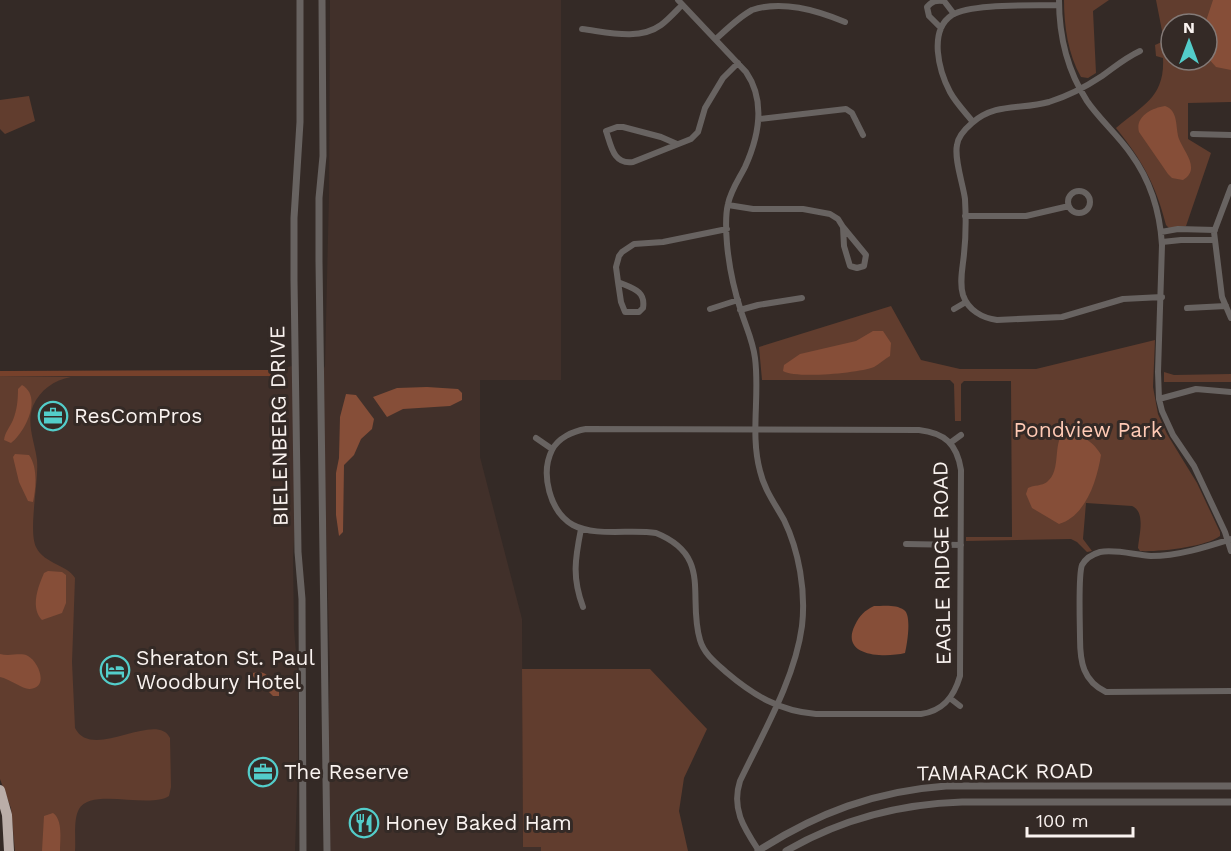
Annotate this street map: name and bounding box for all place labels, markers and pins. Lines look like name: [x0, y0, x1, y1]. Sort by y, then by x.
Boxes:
office icon: ResComPros: [37, 400, 69, 432]
place label: ResComPros: [74, 403, 202, 428]
place label: Sheraton St. Paul Woodbury Hotel: [136, 645, 316, 694]
hotel icon: Sheraton St. Paul Woodbury Hotel: [99, 654, 131, 686]
office icon: The Reserve: [247, 756, 279, 788]
place label: The Reserve: [284, 759, 409, 784]
restaurant icon: Honey Baked Ham: [348, 807, 380, 839]
place label: Honey Baked Ham: [385, 810, 572, 835]

